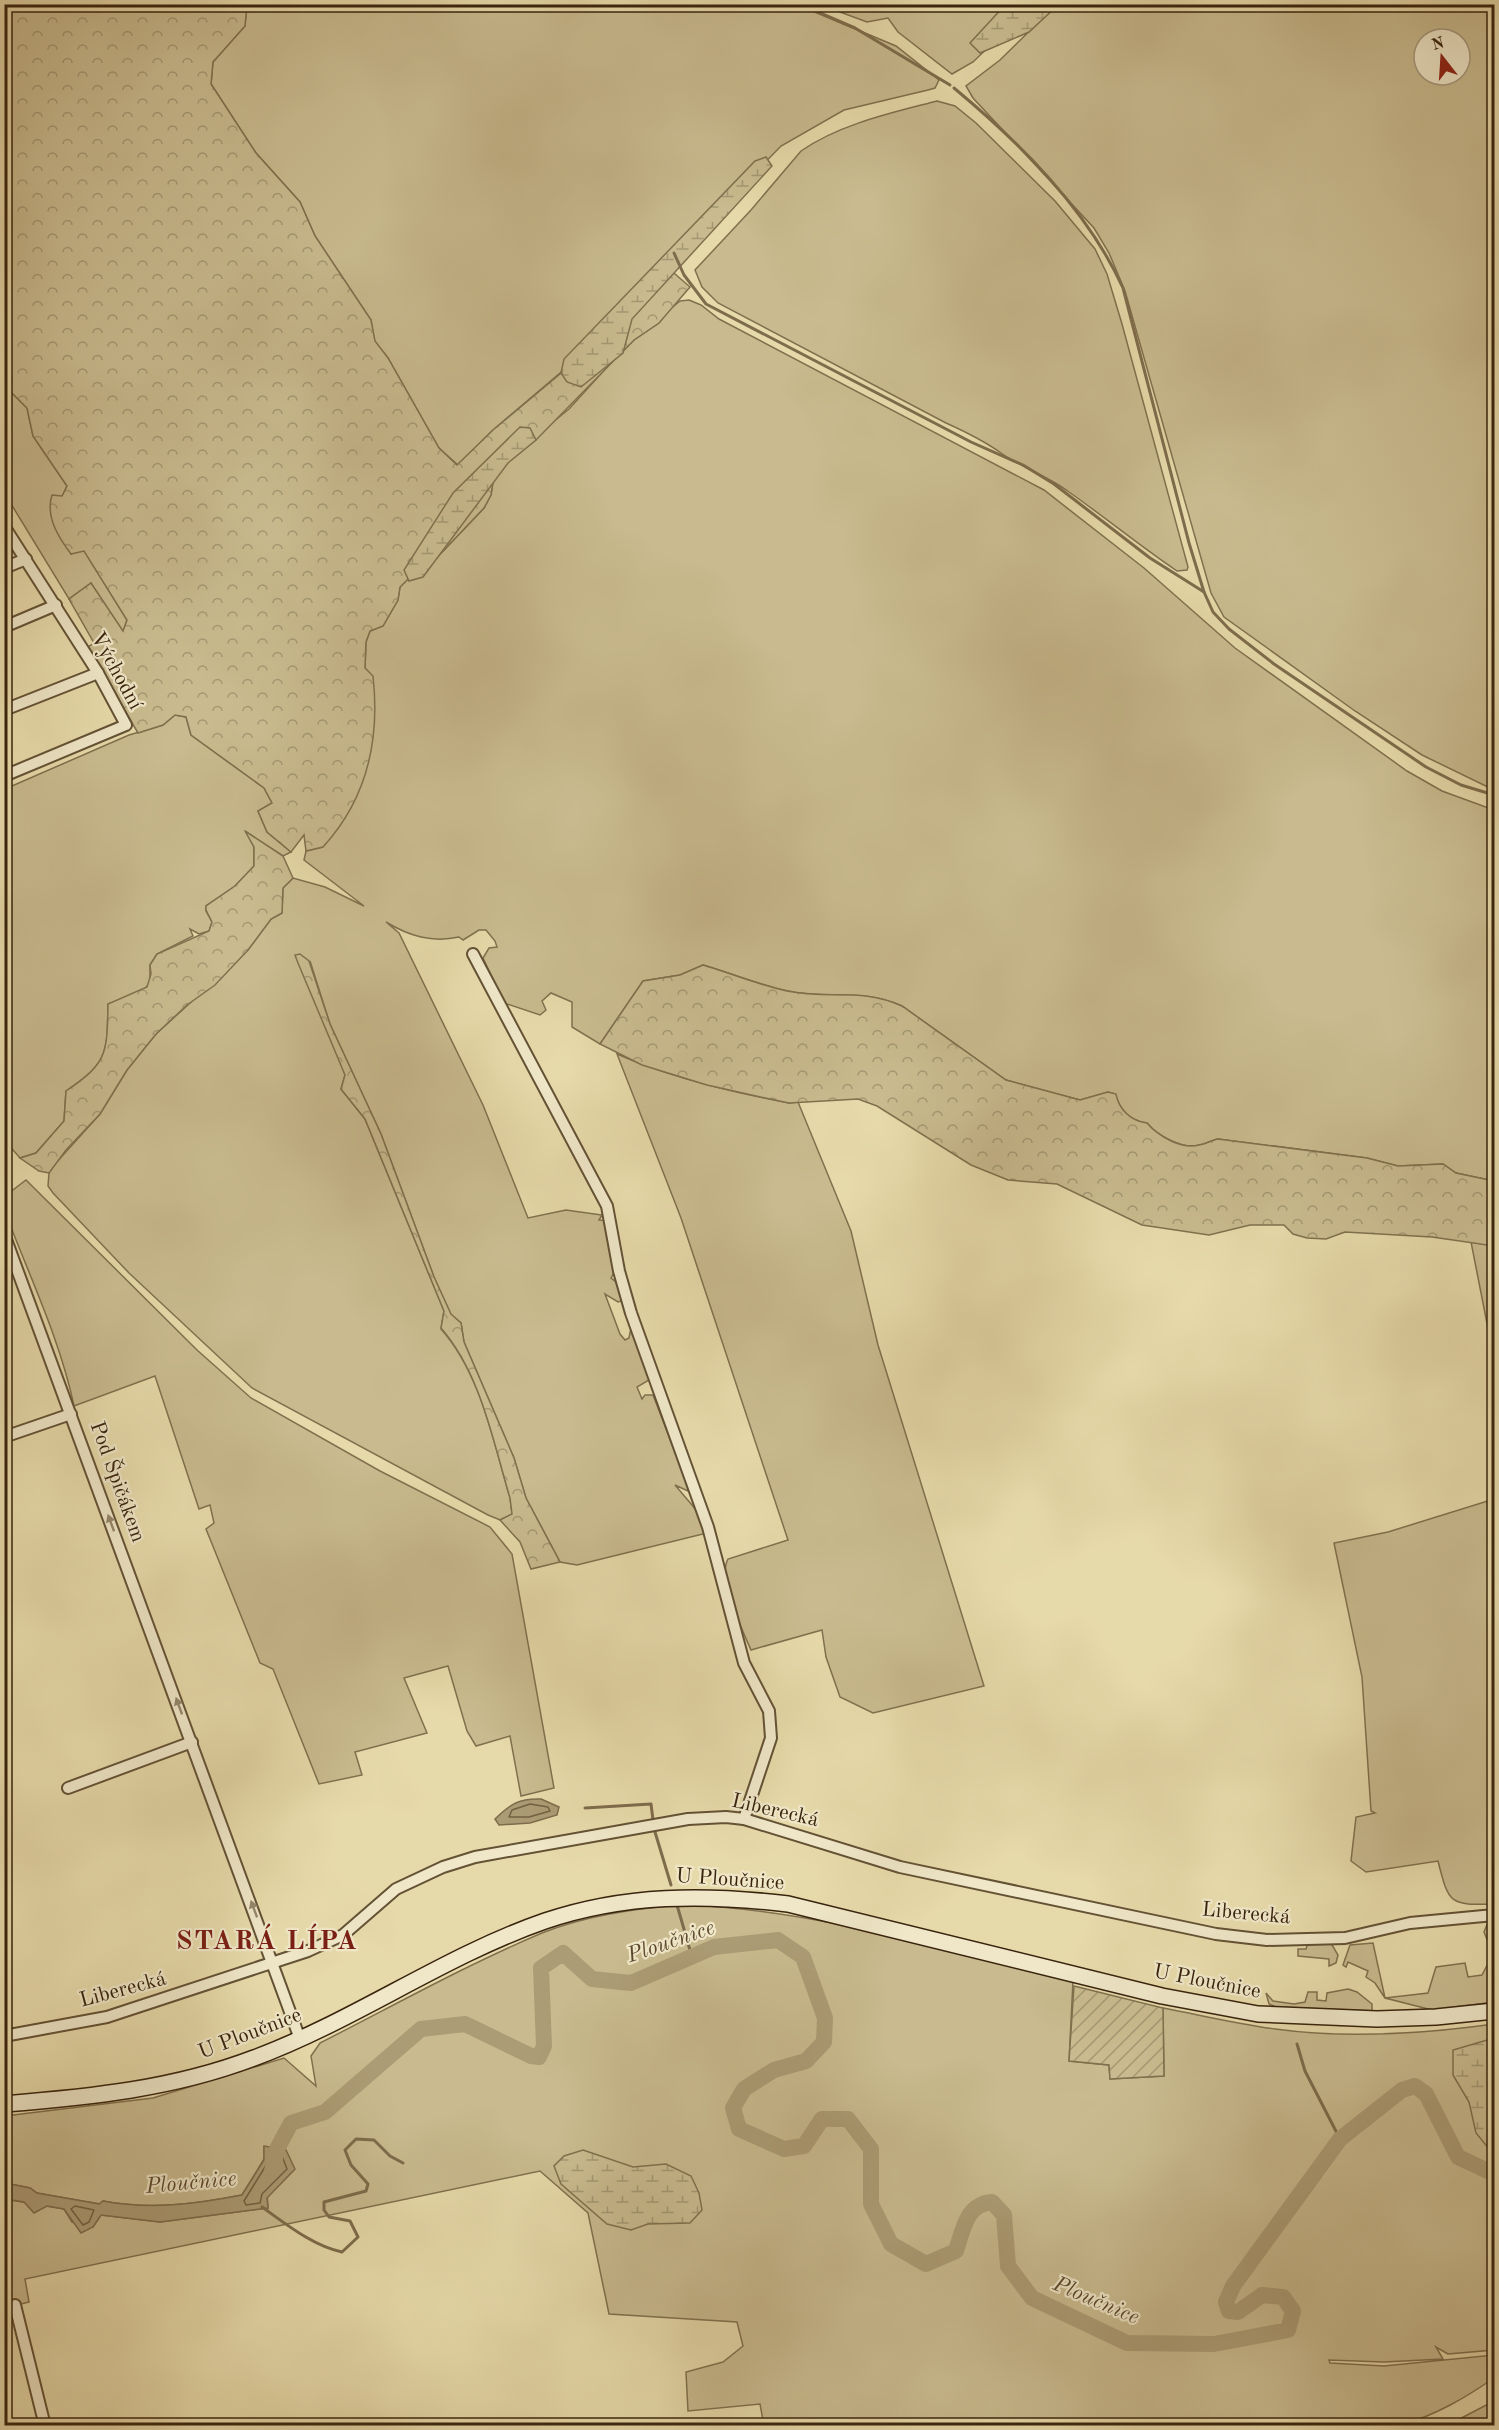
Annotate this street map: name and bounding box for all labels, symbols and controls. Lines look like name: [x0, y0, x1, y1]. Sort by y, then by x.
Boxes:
north arrow: [1412, 27, 1472, 87]
text: N: [1430, 35, 1447, 54]
street label: Východní: [86, 629, 146, 714]
street label: Pod Špičákem: [85, 1417, 152, 1545]
one-way arrow: [106, 1514, 115, 1532]
one-way arrow: [173, 1697, 183, 1715]
street label: Liberecká: [729, 1791, 821, 1831]
street label: U Ploučnice: [675, 1866, 785, 1894]
one-way arrow: [248, 1899, 258, 1917]
street label: Liberecká: [1201, 1900, 1291, 1928]
water label: Ploučnice: [623, 1917, 718, 1968]
district label: STARÁ LÍPA: [176, 1923, 358, 1955]
street label: U Ploučnice: [1152, 1961, 1262, 2003]
street label: Liberecká: [77, 1968, 169, 2012]
street label: U Ploučnice: [195, 2005, 305, 2063]
water label: Ploučnice: [144, 2168, 237, 2198]
water label: Ploučnice: [1049, 2273, 1142, 2329]

